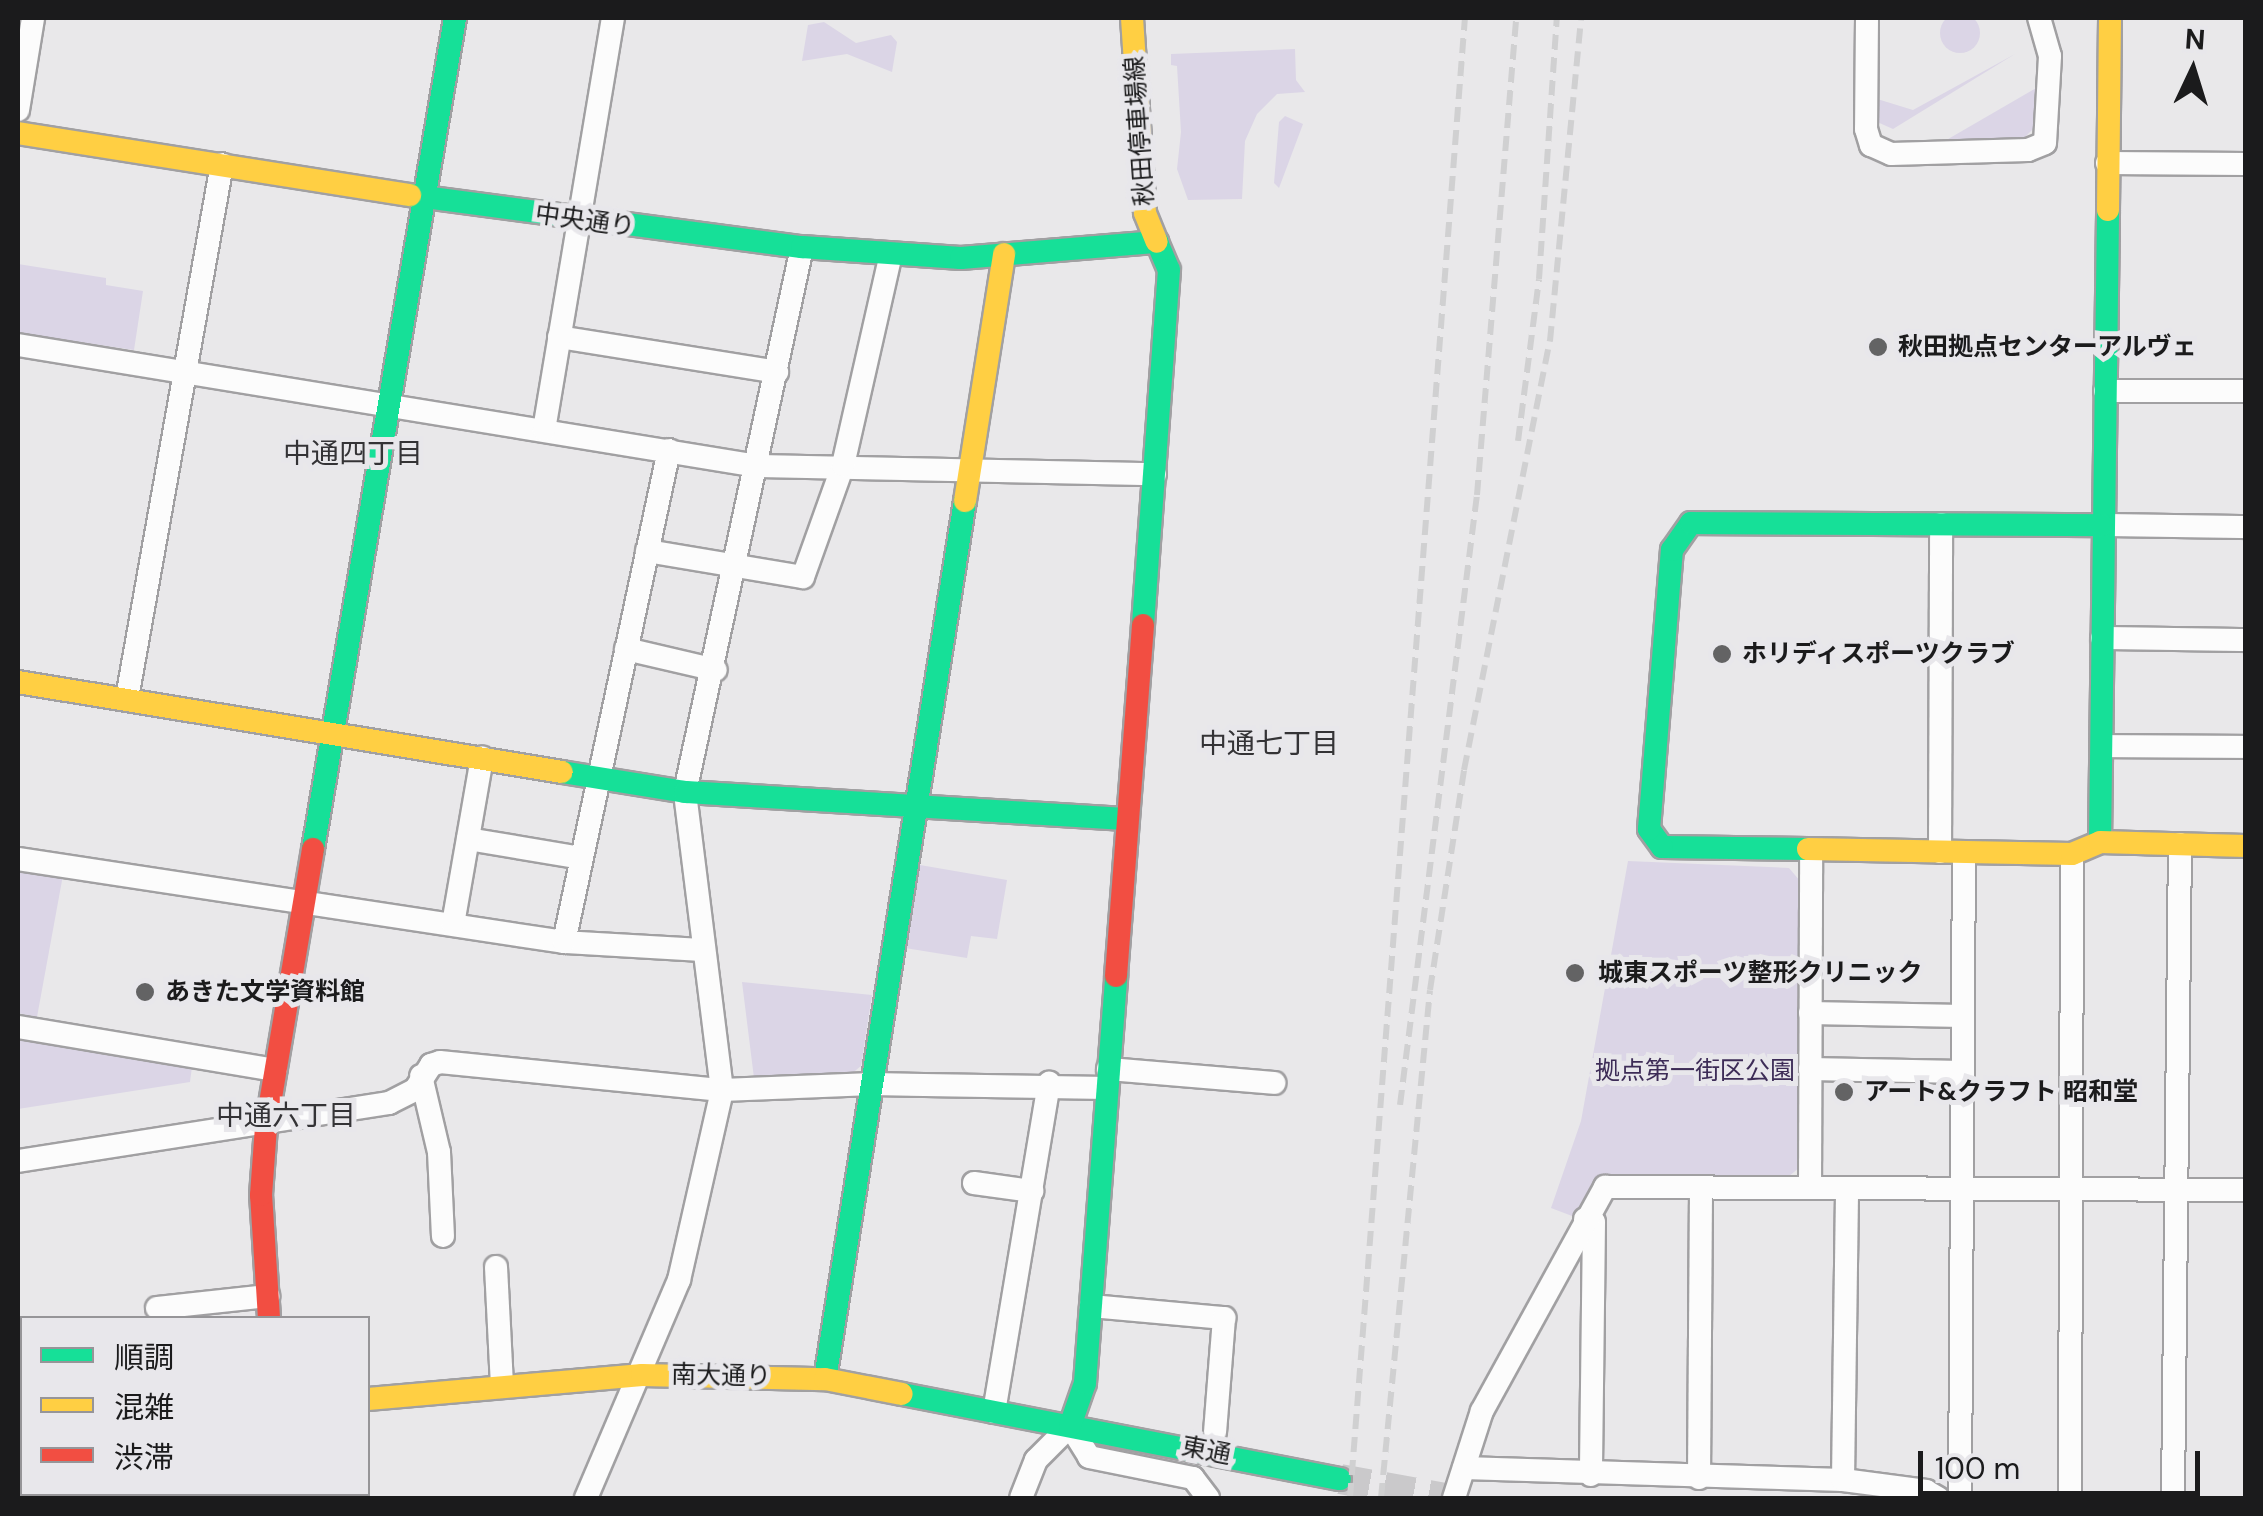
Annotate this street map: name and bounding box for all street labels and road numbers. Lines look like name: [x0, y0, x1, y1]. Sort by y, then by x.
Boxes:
street label: 秋田停車場線: [1120, 55, 1160, 207]
street label: 中央通り: [533, 199, 637, 243]
street label: 南大通り: [671, 1360, 771, 1392]
street label: 東通: [1179, 1432, 1233, 1470]

